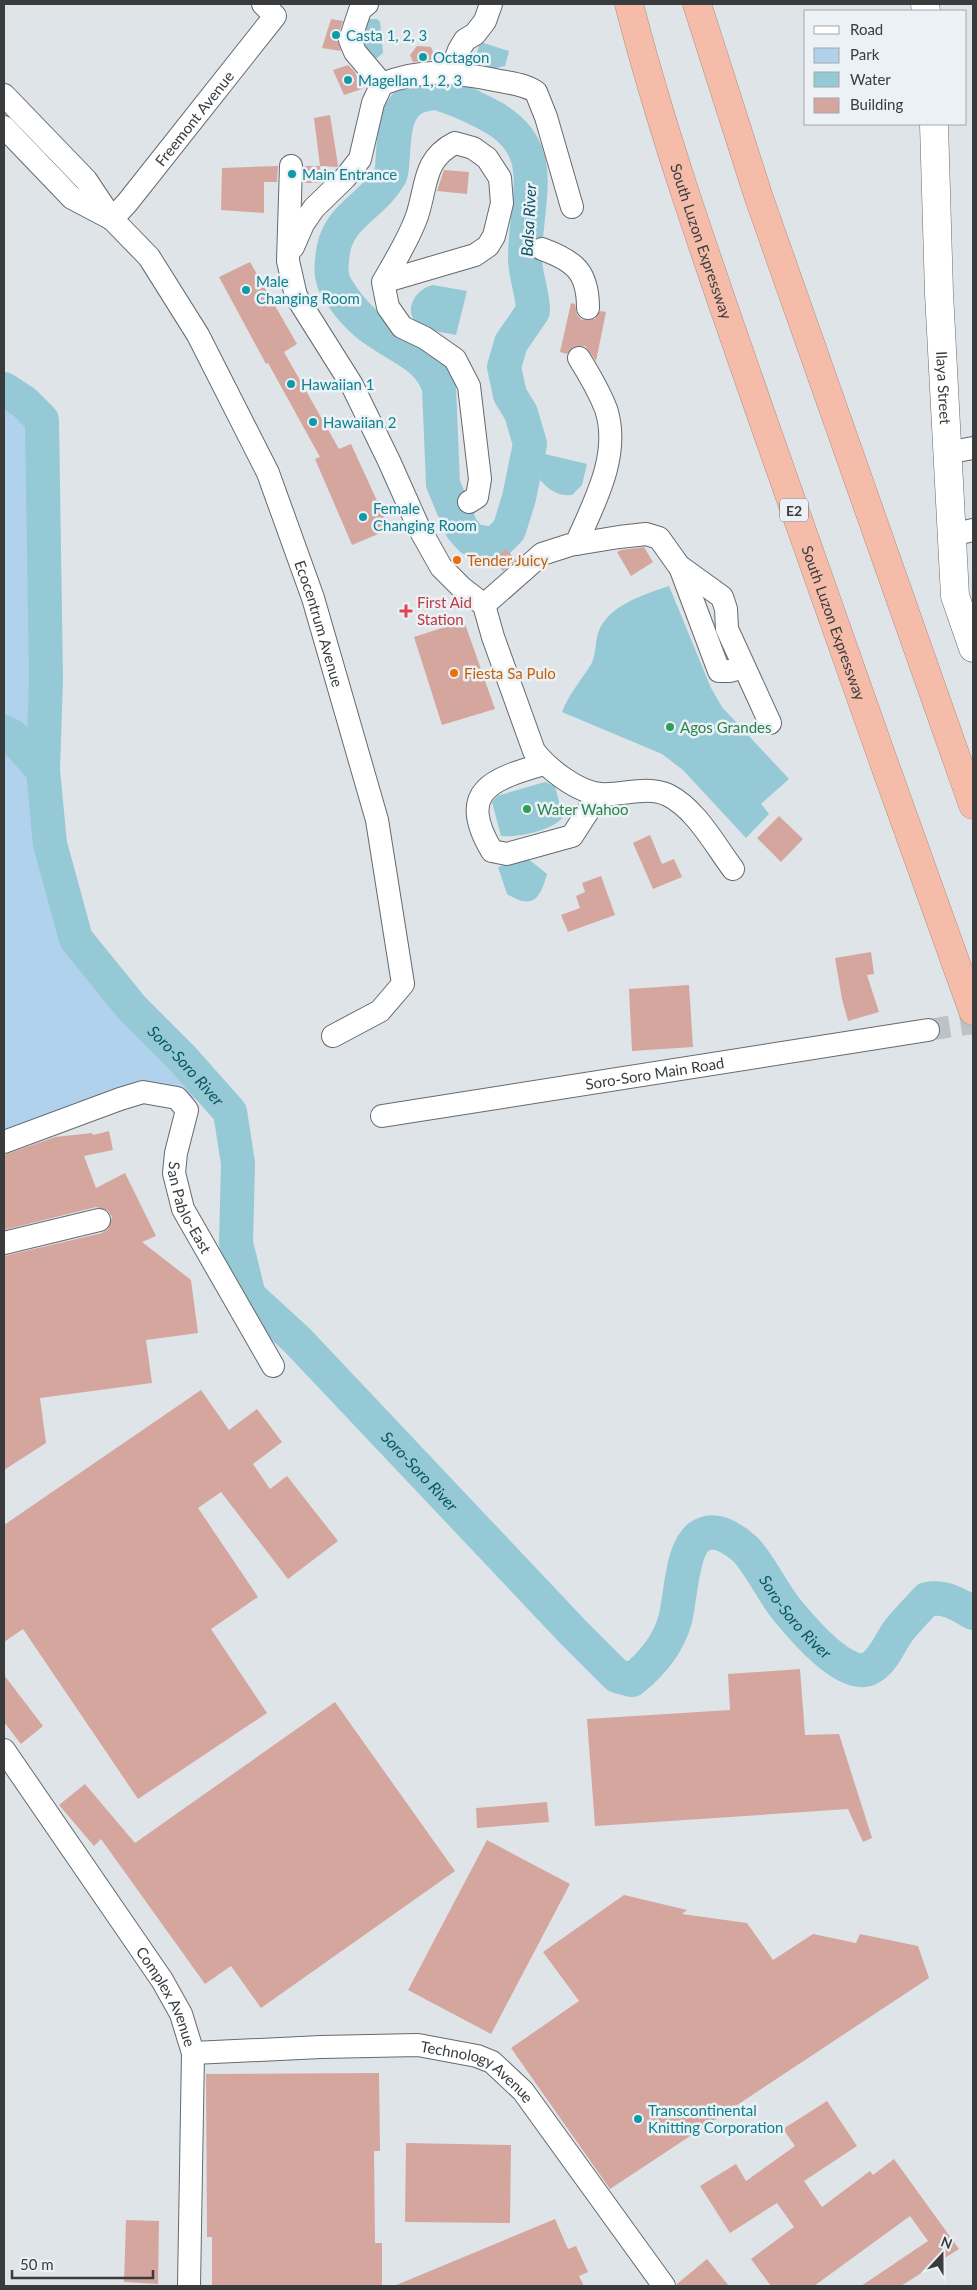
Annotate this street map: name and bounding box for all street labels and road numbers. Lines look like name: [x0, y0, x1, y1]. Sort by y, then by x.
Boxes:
street label: Freemont Avenue: [151, 67, 237, 169]
street label: South Luzon Expressway: [667, 161, 736, 322]
street label: Ilaya Street: [933, 351, 955, 426]
road number: E2: [780, 498, 808, 522]
street label: South Luzon Expressway: [798, 543, 870, 703]
street label: Ecocentrum Avenue: [291, 558, 347, 689]
street label: Soro-Soro Main Road: [584, 1053, 725, 1093]
street label: San Pablo-East: [164, 1161, 216, 1257]
street label: Complex Avenue: [133, 1943, 199, 2049]
street label: Technology Avenue: [419, 2037, 537, 2106]

